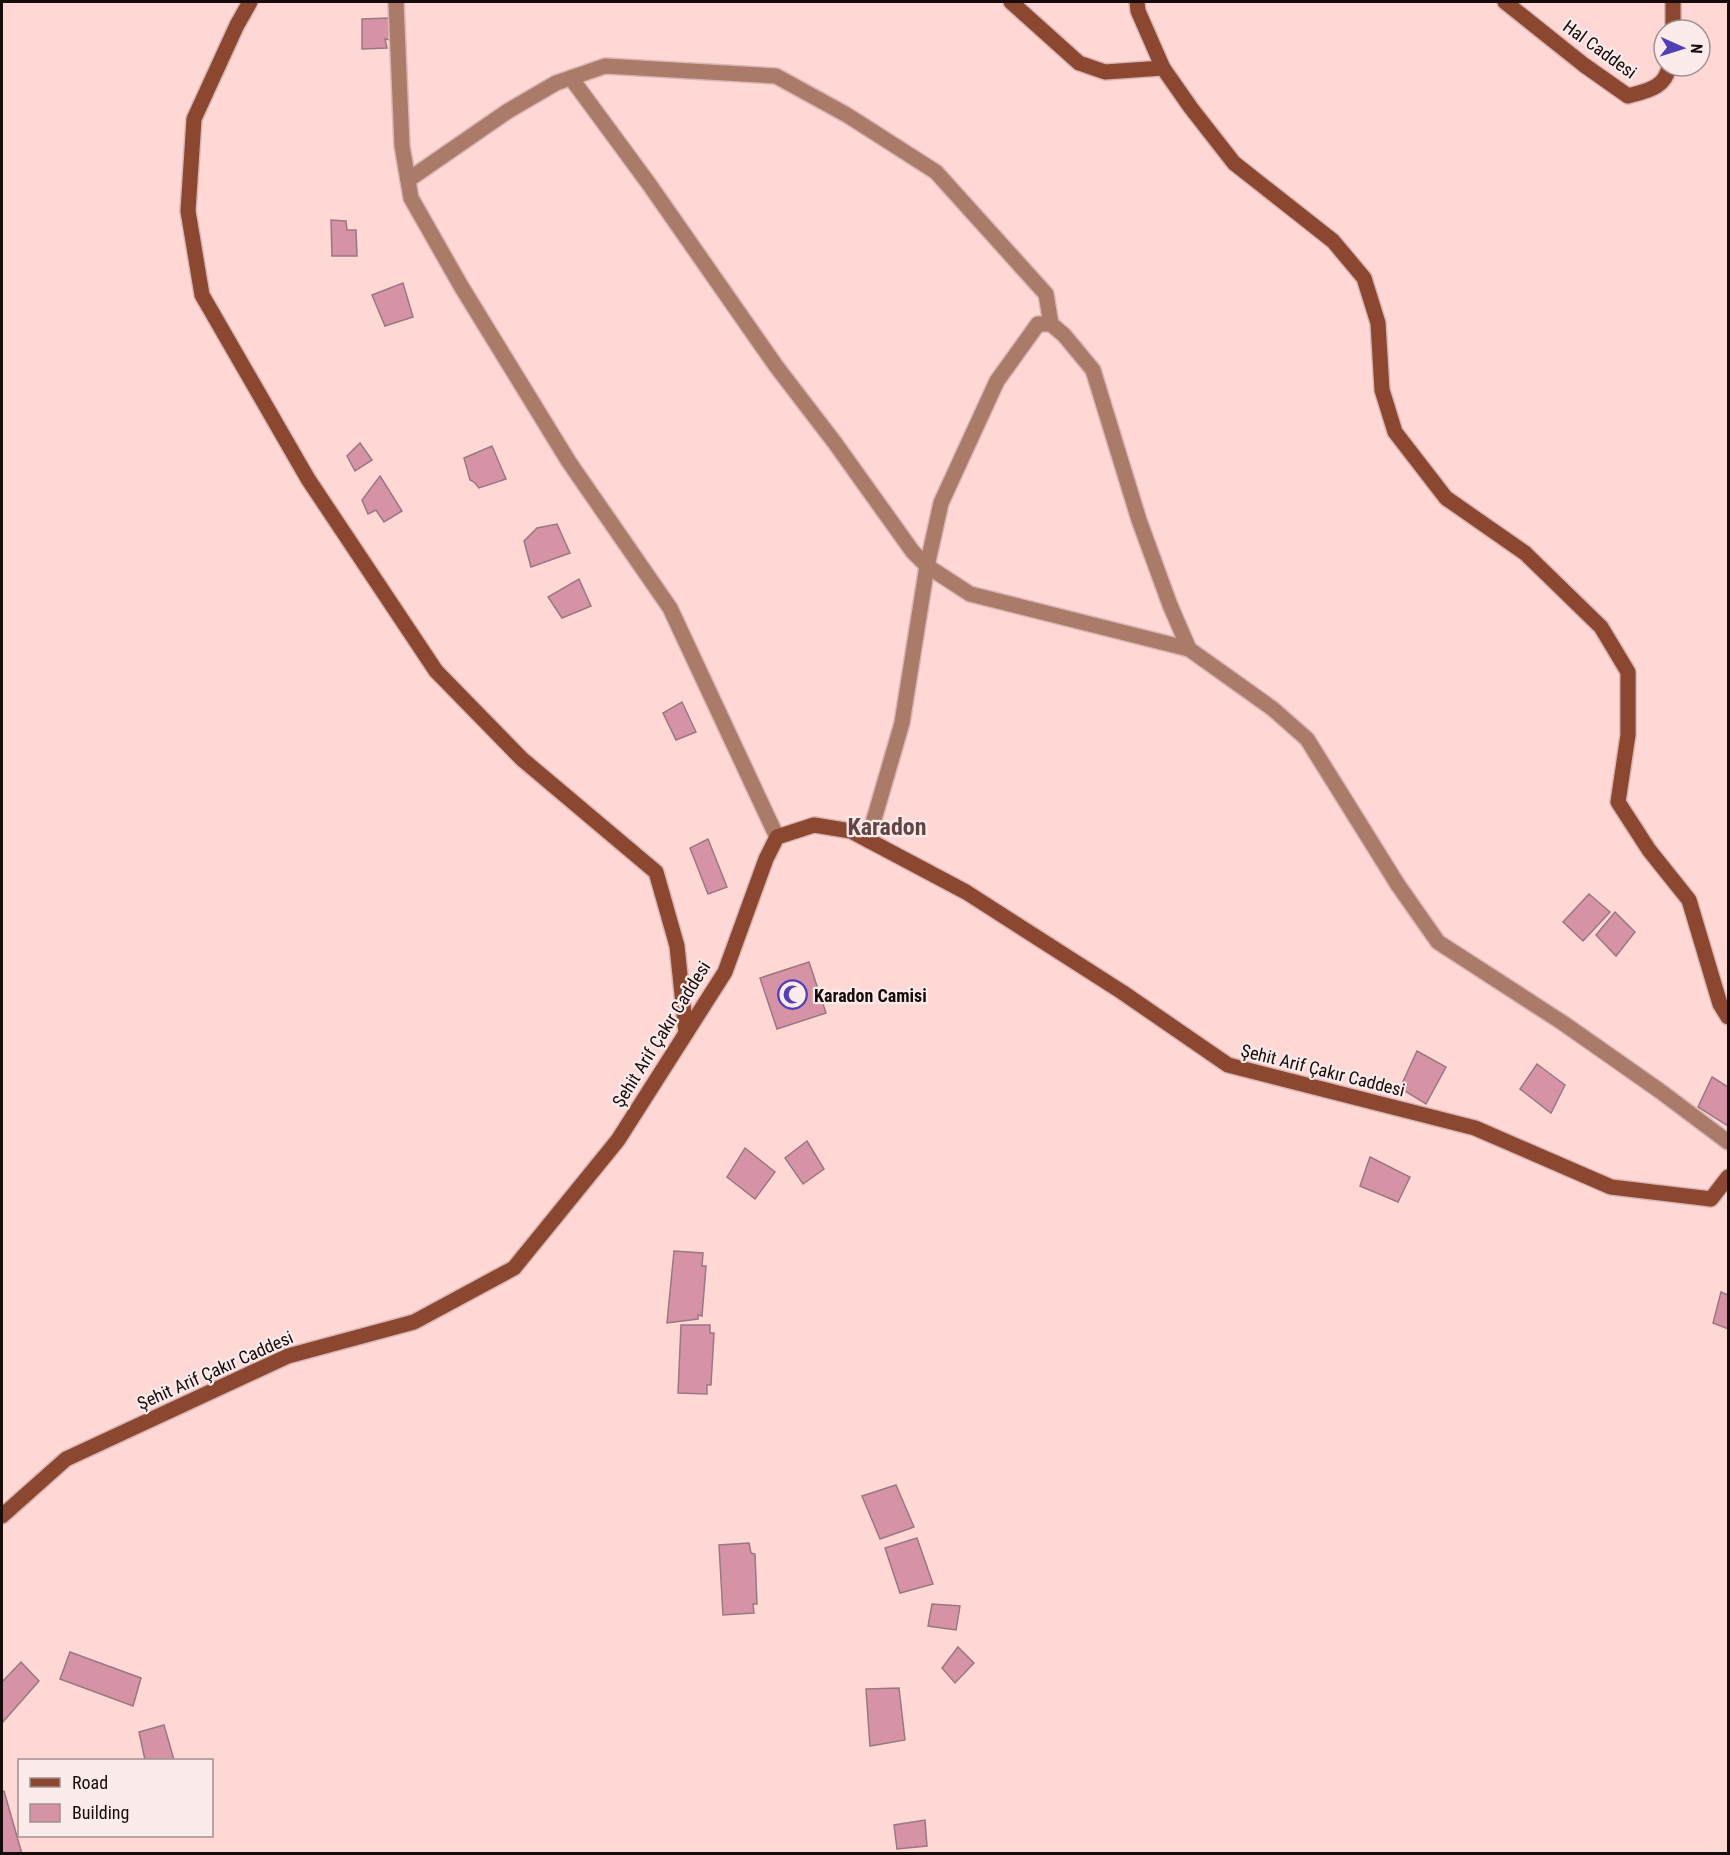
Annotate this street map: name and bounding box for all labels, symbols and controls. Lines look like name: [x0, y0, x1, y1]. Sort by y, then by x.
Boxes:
street label: Hal Caddesi: [1559, 15, 1641, 83]
north arrow: [1652, 18, 1712, 78]
text: N: [1687, 43, 1706, 54]
district label: Karadon: [847, 813, 927, 841]
street label: Şehit Arif Çakır Caddesi: [608, 957, 714, 1111]
mosque icon: Karadon Camisi: [777, 979, 809, 1011]
place label: Karadon Camisi: [814, 985, 927, 1006]
street label: Şehit Arif Çakır Caddesi: [1239, 1039, 1407, 1101]
street label: Şehit Arif Çakır Caddesi: [134, 1326, 296, 1414]
legend: [18, 1759, 213, 1837]
text: Road: [72, 1772, 108, 1793]
text: Building: [72, 1802, 129, 1823]

